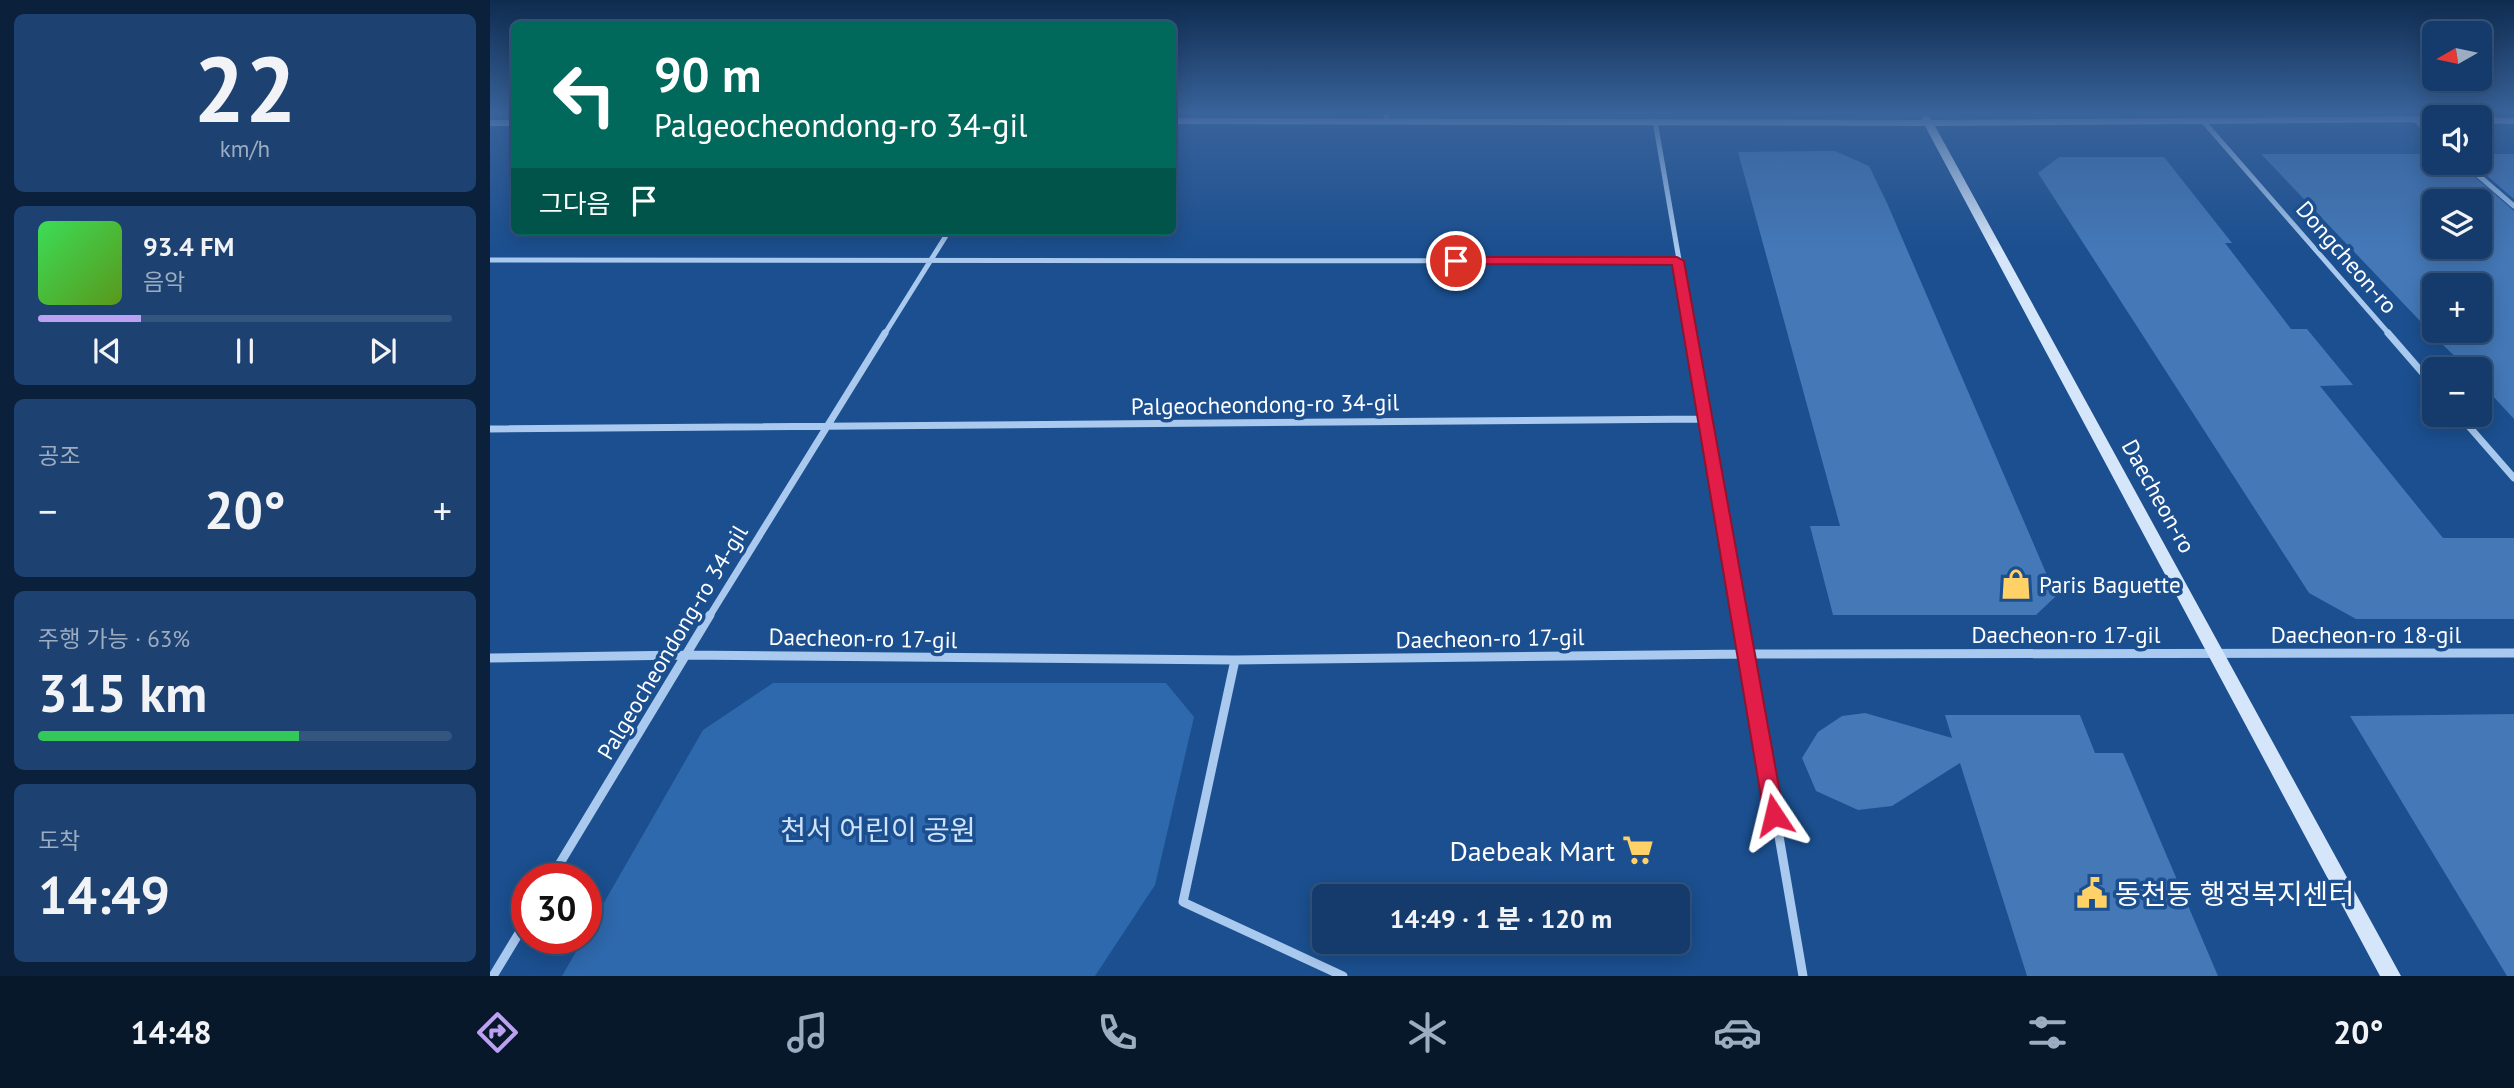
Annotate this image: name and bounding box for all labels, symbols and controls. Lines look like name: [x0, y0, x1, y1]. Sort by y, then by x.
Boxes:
north arrow: [2422, 21, 2492, 91]
map controls: [2422, 21, 2492, 427]
text: 22: [193, 29, 297, 147]
text: 90 m: [654, 42, 761, 106]
icon: left: [539, 49, 630, 140]
text: Palgeocheondong-ro 34-gil: [654, 104, 1027, 146]
button: sound: [2422, 105, 2492, 175]
text: km/h: [220, 134, 270, 163]
icon: arrive: [625, 182, 663, 220]
text: 그다음: [539, 187, 611, 220]
button: layers: [2422, 189, 2492, 259]
street label: Dongcheon-ro: [2290, 195, 2404, 319]
text: 93.4 FM: [143, 230, 234, 263]
pin: [1426, 231, 1486, 291]
icon: arrive: [1437, 242, 1475, 280]
text: 음악: [143, 267, 185, 296]
button: +: [2422, 273, 2492, 343]
icon: previous: [88, 332, 126, 370]
icon: pause: [226, 332, 264, 370]
icon: next: [364, 332, 402, 370]
button: −: [2422, 357, 2492, 427]
street label: Palgeocheondong-ro 34-gil: [1131, 387, 1400, 421]
street label: Daecheon-ro: [2116, 434, 2202, 558]
text: 공조: [38, 441, 80, 470]
text: 20°: [204, 476, 286, 543]
text: −: [38, 486, 57, 535]
text: +: [433, 486, 452, 535]
street label: Palgeocheondong-ro 34-gil: [590, 519, 754, 764]
shop icon: Paris Baguette: [1999, 567, 2033, 601]
place label: Paris Baguette: [2039, 570, 2181, 599]
street label: Daecheon-ro 17-gil: [1972, 620, 2161, 649]
street label: Daecheon-ro 18-gil: [2271, 620, 2461, 649]
street label: Daecheon-ro 17-gil: [768, 622, 958, 654]
street label: Daecheon-ro 17-gil: [1395, 622, 1585, 654]
text: 주행 가능 · 63%: [38, 624, 190, 653]
text: 315 km: [38, 659, 207, 726]
position arrow: [1737, 778, 1811, 852]
park label: 천서 어린이 공원: [780, 811, 976, 848]
text: 도착: [38, 826, 80, 855]
place label: Daebeak Mart: [1449, 832, 1616, 869]
supermarket icon: Daebeak Mart: [1621, 833, 1655, 867]
text: 14:49: [38, 861, 170, 928]
speed limit sign: 30: [511, 863, 602, 954]
place label: 동천동 행정복지센터: [2115, 875, 2354, 912]
public building icon: 동천동 행정복지센터: [2075, 876, 2109, 910]
text: 14:49 · 1 분 · 120 m: [1390, 902, 1612, 935]
icon: directions: [473, 1008, 522, 1057]
icon: music: [783, 1008, 832, 1057]
icon: phone: [1093, 1008, 1142, 1057]
icon: climate: [1403, 1008, 1452, 1057]
icon: car: [1713, 1008, 1762, 1057]
icon: filters: [2023, 1008, 2072, 1057]
text: 14:48: [131, 1011, 212, 1053]
text: 20°: [2333, 1011, 2383, 1053]

